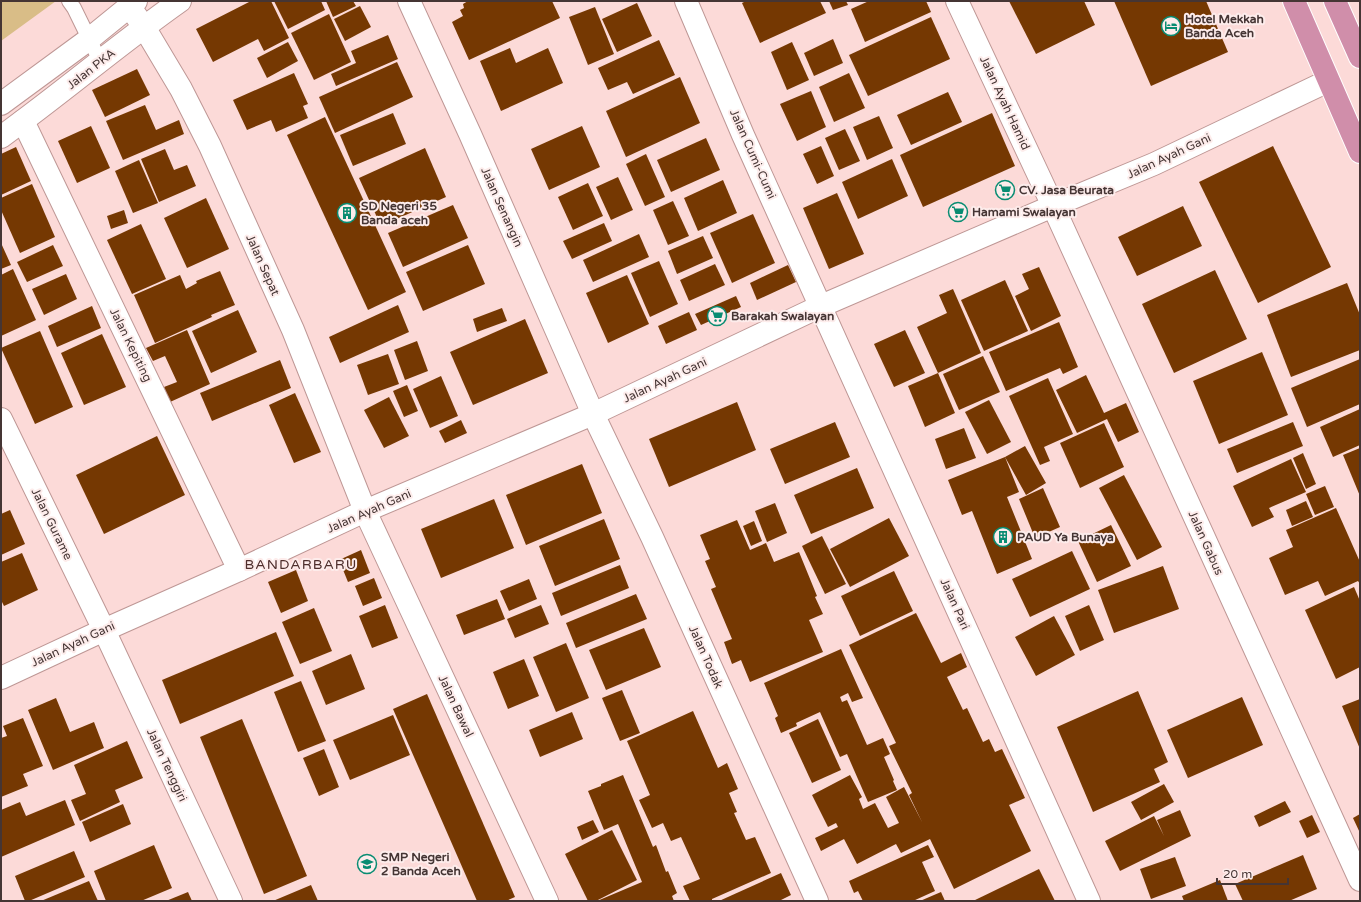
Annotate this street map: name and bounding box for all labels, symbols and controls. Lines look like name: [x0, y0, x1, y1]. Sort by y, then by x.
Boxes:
place label: Hotel Mekkah Banda Aceh: [1185, 12, 1264, 40]
hotel icon: Hotel Mekkah Banda Aceh: [1160, 15, 1182, 37]
street label: Jalan PKA: [64, 46, 118, 92]
street label: Jalan Ayah Hamid: [977, 54, 1033, 152]
street label: Jalan Cumi-Cumi: [727, 107, 779, 201]
street label: Jalan Ayah Gani: [1125, 130, 1213, 182]
street label: Jalan Senangin: [478, 165, 526, 249]
supermarket icon: CV. Jasa Beurata: [994, 179, 1016, 201]
place label: CV. Jasa Beurata: [1019, 183, 1114, 197]
place label: SD Negeri 35 Banda aceh: [361, 199, 437, 227]
supermarket icon: Hamami Swalayan: [947, 201, 969, 223]
building icon: SD Negeri 35 Banda aceh: [336, 202, 358, 224]
place label: Hamami Swalayan: [972, 205, 1076, 220]
street label: Jalan Sepat: [243, 232, 283, 298]
supermarket icon: Barakah Swalayan: [706, 305, 728, 327]
street label: Jalan Kepiting: [107, 306, 155, 384]
place label: Barakah Swalayan: [731, 309, 834, 324]
street label: Jalan Ayah Gani: [621, 354, 709, 406]
street label: Jalan Gurame: [29, 486, 75, 562]
street label: Jalan Ayah Gani: [325, 486, 413, 536]
street label: Jalan Gabus: [1186, 509, 1227, 578]
building icon: PAUD Ya Bunaya: [992, 526, 1014, 548]
place label: PAUD Ya Bunaya: [1017, 530, 1114, 545]
district label: BANDARBARU: [245, 556, 357, 573]
street label: Jalan Pari: [938, 576, 972, 632]
street label: Jalan Ayah Gani: [29, 618, 117, 670]
street label: Jalan Todak: [686, 623, 726, 691]
street label: Jalan Bawal: [436, 673, 476, 739]
street label: Jalan Tenggiri: [144, 726, 190, 804]
place label: SMP Negeri 2 Banda Aceh: [381, 850, 461, 878]
school or university icon: SMP Negeri 2 Banda Aceh: [356, 853, 378, 875]
scale bar: [1217, 860, 1288, 886]
text: 20 m: [1223, 867, 1252, 881]

